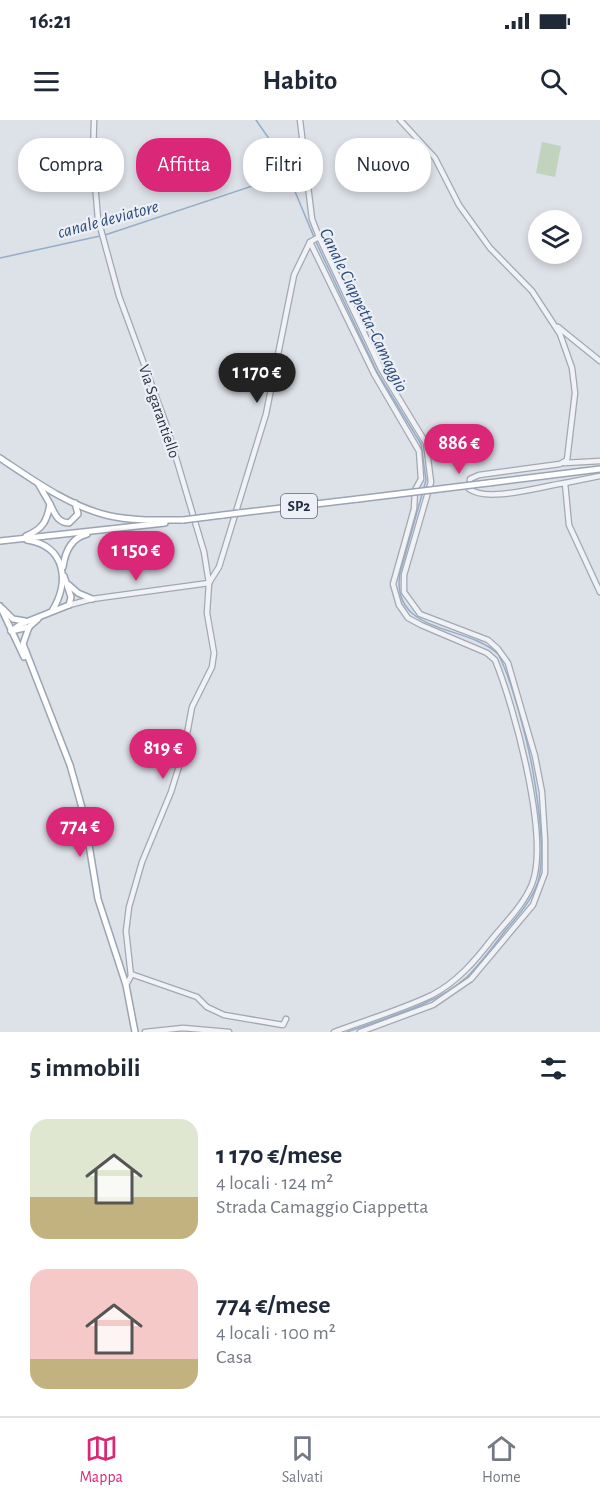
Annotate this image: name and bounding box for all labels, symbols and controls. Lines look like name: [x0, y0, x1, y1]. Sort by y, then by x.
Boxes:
text: 16:21: [30, 10, 72, 32]
icon: menu: [30, 65, 63, 98]
icon: search: [537, 65, 570, 98]
text: Habito: [263, 67, 337, 94]
chip: Compra: [18, 138, 124, 192]
chip: Affitta: [136, 138, 231, 192]
chip: Filtri: [243, 138, 323, 192]
chip: Nuovo: [335, 138, 431, 192]
water label: canale deviatore: [56, 198, 161, 242]
map controls: [528, 210, 582, 264]
button: layers: [528, 210, 582, 264]
water label: Canale Ciappetta-Camaggio: [316, 226, 411, 395]
pin: 1 170 €: [202, 353, 312, 404]
street label: Via Sgarantiello: [136, 362, 183, 460]
text: 1 170 €: [233, 362, 281, 382]
pin: 886 €: [417, 424, 501, 475]
text: 886 €: [438, 433, 480, 453]
road number: SP2: [281, 494, 317, 518]
pin: 1 150 €: [81, 531, 191, 582]
text: 1 150 €: [112, 540, 160, 560]
pin: 819 €: [121, 729, 205, 780]
text: 819 €: [143, 738, 183, 758]
pin: 774 €: [38, 807, 122, 858]
text: 774 €: [60, 816, 100, 836]
icon: filters: [537, 1052, 570, 1085]
text: 5 immobili: [30, 1055, 141, 1081]
text: 1 170 €/mese: [216, 1142, 342, 1168]
icon: home: [78, 1143, 150, 1215]
text: 4 locali · 124 m²: [216, 1173, 333, 1193]
text: Strada Camaggio Ciappetta: [216, 1197, 428, 1217]
text: 774 €/mese: [216, 1292, 331, 1318]
icon: home: [78, 1293, 150, 1365]
text: 4 locali · 100 m²: [216, 1323, 336, 1343]
text: Casa: [216, 1347, 252, 1367]
tab: Mappa: [79, 1432, 123, 1487]
tab: Salvati: [282, 1432, 323, 1487]
tab: Home: [482, 1432, 521, 1487]

